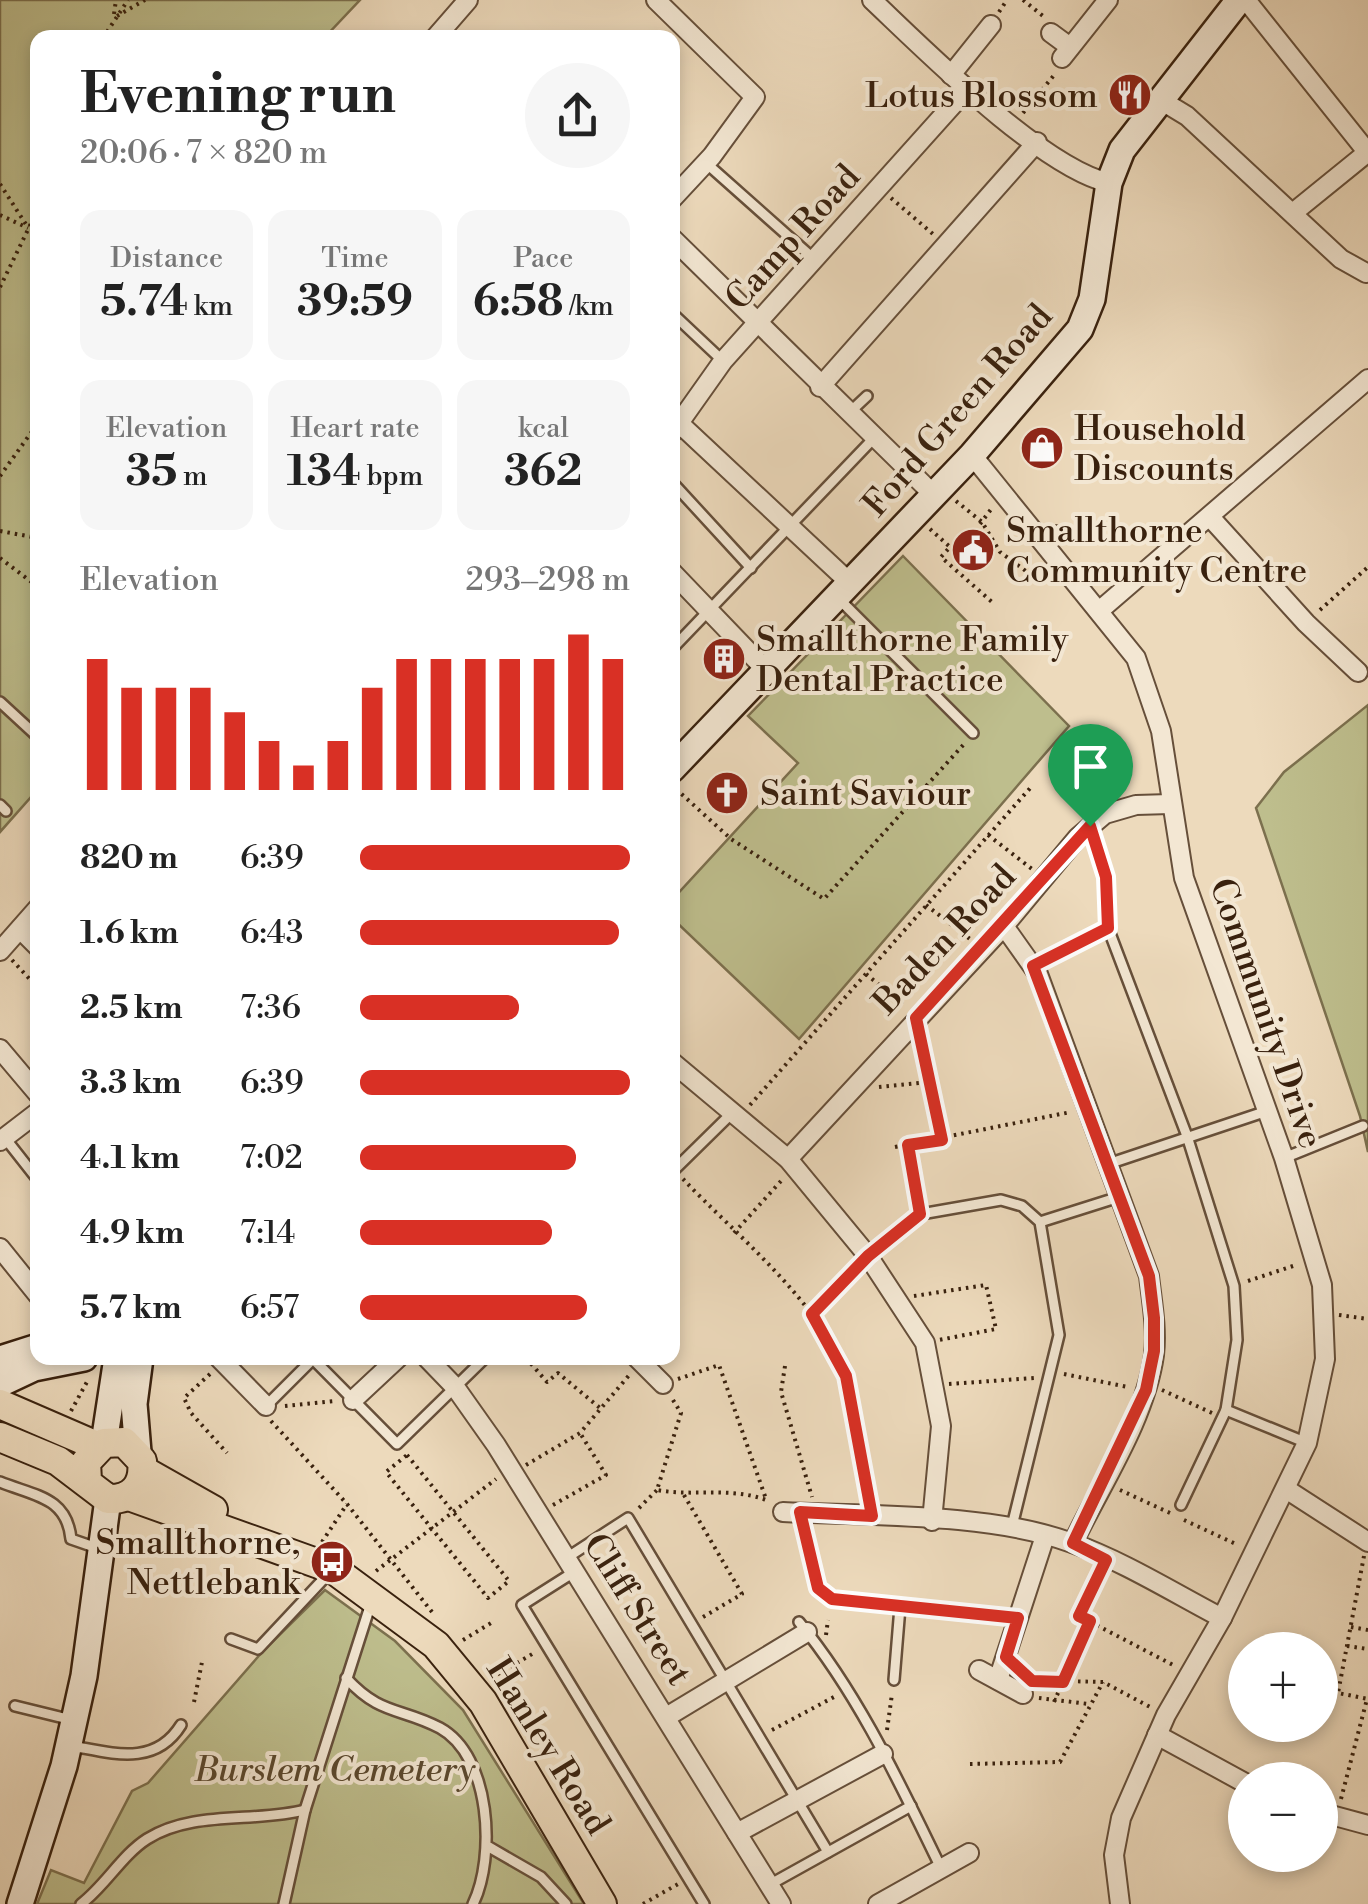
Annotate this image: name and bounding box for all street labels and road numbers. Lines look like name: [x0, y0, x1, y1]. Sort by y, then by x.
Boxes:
street label: Camp Road: [717, 156, 870, 320]
street label: Ford Green Road: [854, 296, 1062, 526]
street label: Baden Road: [864, 856, 1025, 1025]
street label: Community Drive: [1199, 873, 1332, 1154]
street label: Cliff Street: [573, 1526, 700, 1694]
street label: Hanley Road: [477, 1651, 619, 1843]

